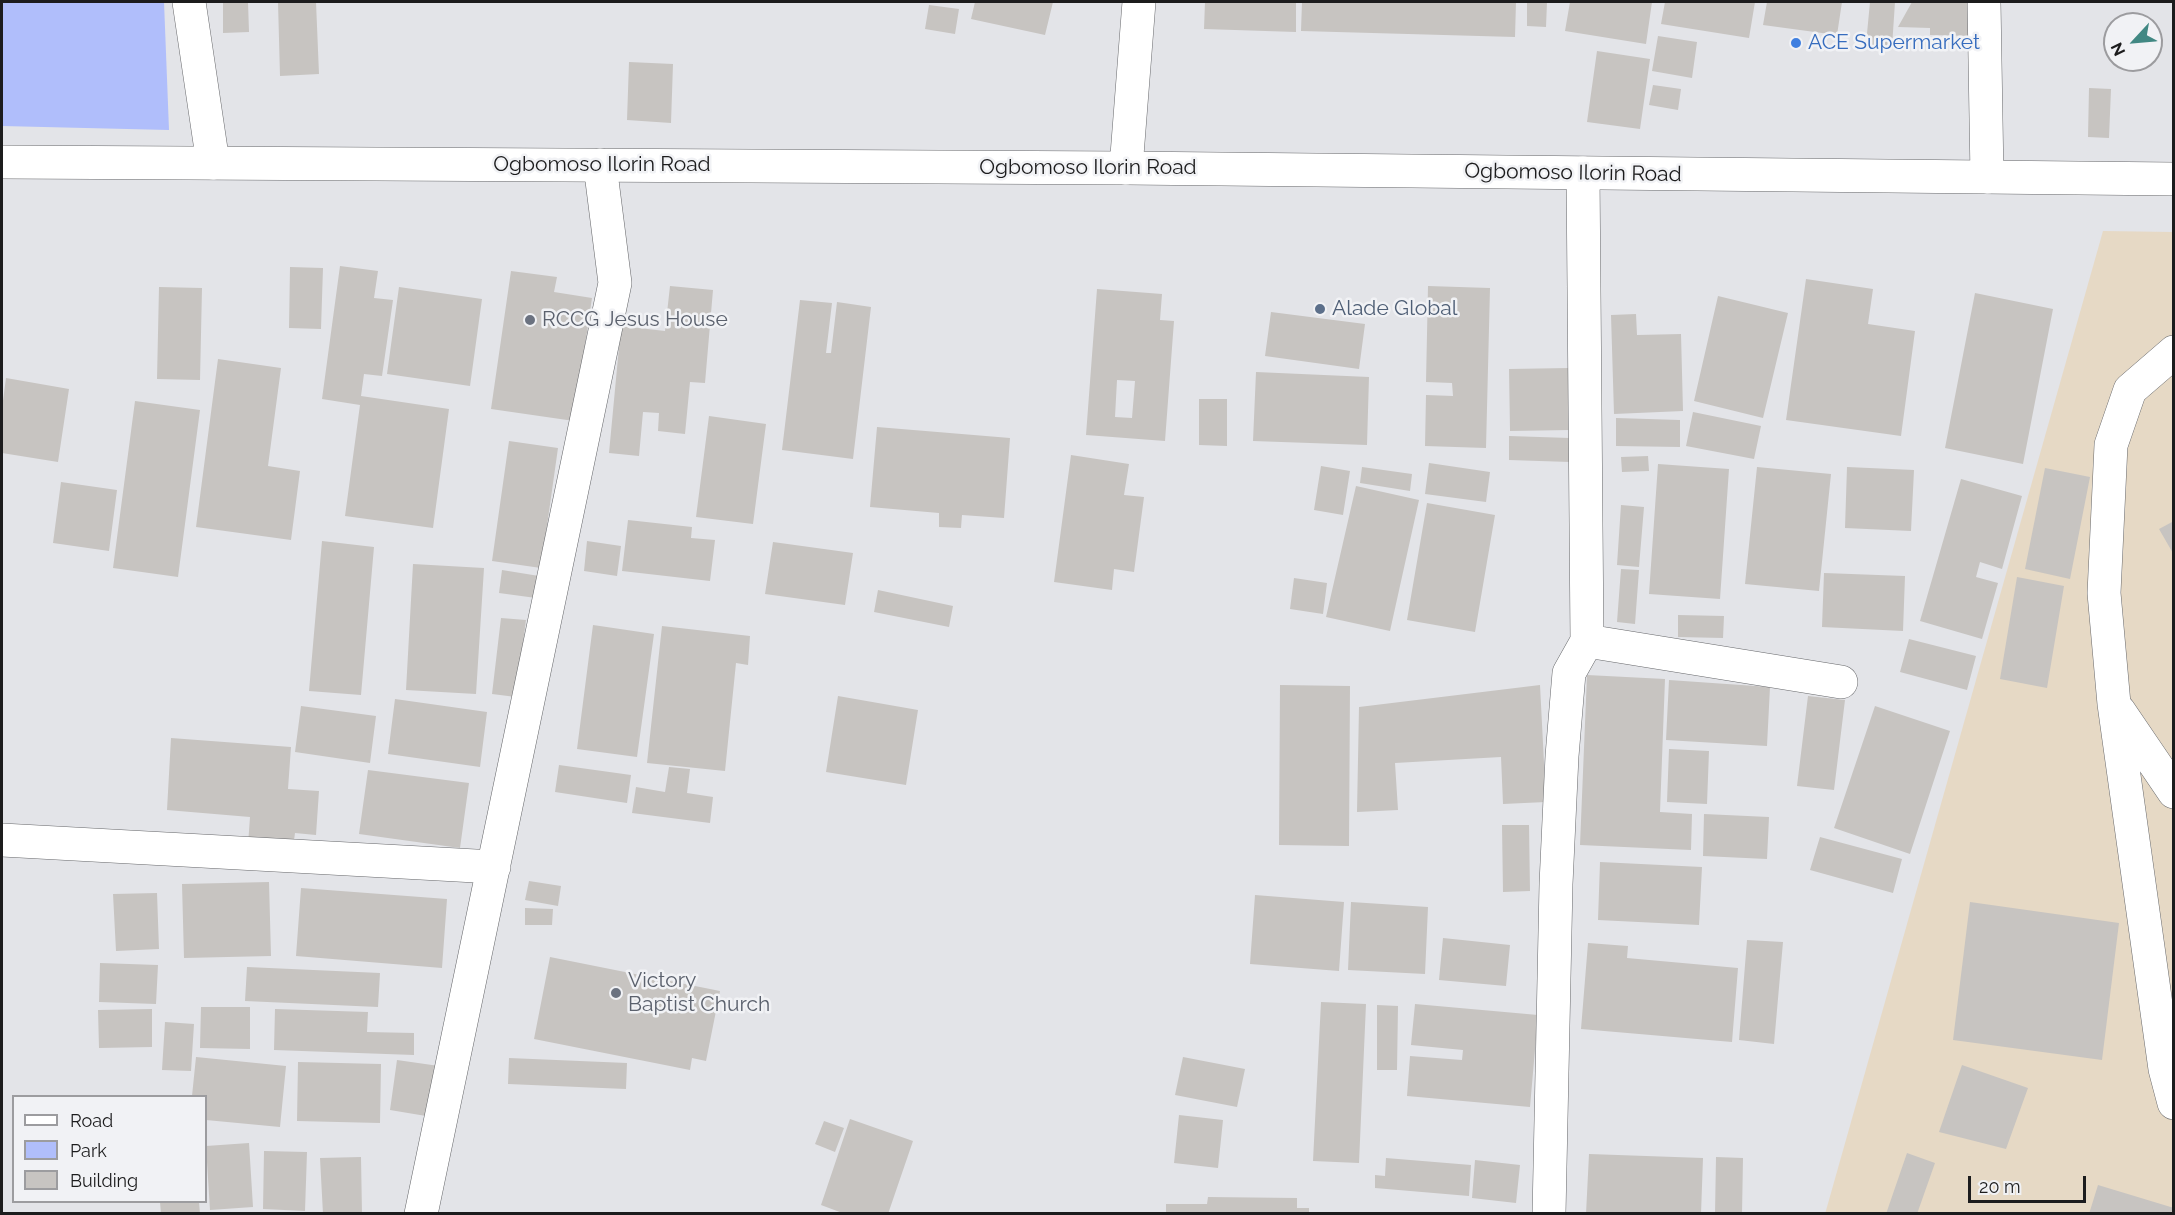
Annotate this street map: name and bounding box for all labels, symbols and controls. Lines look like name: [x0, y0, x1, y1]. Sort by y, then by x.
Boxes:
north arrow: [2103, 12, 2163, 72]
place label: ACE Supermarket: [1808, 30, 1980, 56]
marker: ACE Supermarket: [1789, 36, 1803, 50]
text: N: [2107, 40, 2129, 59]
street label: Ogbomoso Ilorin Road: [493, 152, 711, 178]
street label: Ogbomoso Ilorin Road: [979, 155, 1197, 181]
street label: Ogbomoso Ilorin Road: [1464, 159, 1682, 187]
place label: Alade Global: [1332, 296, 1457, 322]
marker: Alade Global: [1313, 302, 1327, 316]
place label: RCCG Jesus House: [542, 307, 728, 333]
marker: RCCG Jesus House: [523, 313, 537, 327]
place label: Victory Baptist Church: [628, 968, 770, 1018]
marker: Victory Baptist Church: [609, 986, 623, 1000]
legend: [12, 1095, 207, 1203]
text: Road: [70, 1110, 113, 1131]
text: Park: [70, 1140, 107, 1161]
scale bar: [1971, 1164, 2090, 1202]
text: Building: [70, 1170, 138, 1191]
text: 20 m: [1979, 1176, 2021, 1197]

